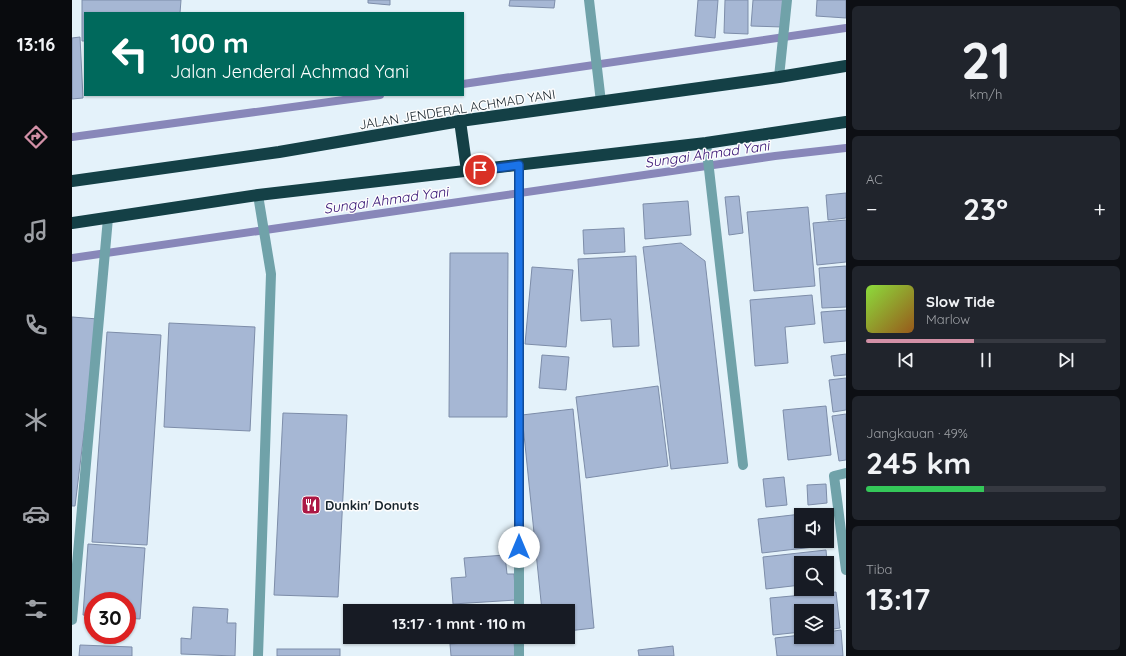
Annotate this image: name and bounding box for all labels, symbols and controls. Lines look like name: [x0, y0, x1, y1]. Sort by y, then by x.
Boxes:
text: 100 m: [170, 25, 249, 60]
text: 21: [961, 27, 1011, 92]
icon: left: [104, 28, 156, 80]
text: 13:16: [17, 33, 55, 56]
text: Jalan Jenderal Achmad Yani: [170, 60, 409, 83]
street label: JALAN JENDERAL ACHMAD YANI: [358, 86, 556, 132]
text: km/h: [970, 86, 1002, 102]
icon: directions: [22, 123, 50, 151]
water label: Sungai Ahmad Yani: [644, 136, 772, 172]
pin: [463, 153, 497, 187]
icon: arrive: [469, 159, 491, 181]
text: AC: [866, 171, 883, 187]
water label: Sungai Ahmad Yani: [323, 182, 451, 218]
text: 23°: [963, 190, 1008, 228]
text: −: [866, 195, 877, 223]
text: +: [1094, 195, 1106, 223]
icon: music: [22, 217, 50, 245]
text: Slow Tide: [926, 292, 995, 311]
icon: phone: [22, 311, 50, 339]
text: Marlow: [926, 311, 970, 327]
icon: previous: [895, 349, 917, 371]
icon: pause: [975, 349, 997, 371]
icon: next: [1055, 349, 1077, 371]
icon: climate: [22, 406, 50, 434]
text: Jangkauan · 49%: [866, 425, 968, 441]
text: 245 km: [866, 444, 971, 482]
restaurant icon: Dunkin' Donuts: [300, 494, 322, 516]
place label: Dunkin' Donuts: [325, 497, 419, 513]
icon: car: [22, 500, 50, 528]
map controls: [794, 508, 834, 644]
button: sound: [794, 508, 834, 548]
position arrow: [498, 526, 540, 568]
button: search: [794, 556, 834, 596]
text: Tiba: [866, 561, 892, 577]
text: 13:17: [866, 580, 930, 618]
speed limit sign: 30: [84, 592, 136, 644]
icon: filters: [22, 595, 50, 623]
button: layers: [794, 604, 834, 644]
text: 13:17 · 1 mnt · 110 m: [392, 614, 526, 633]

